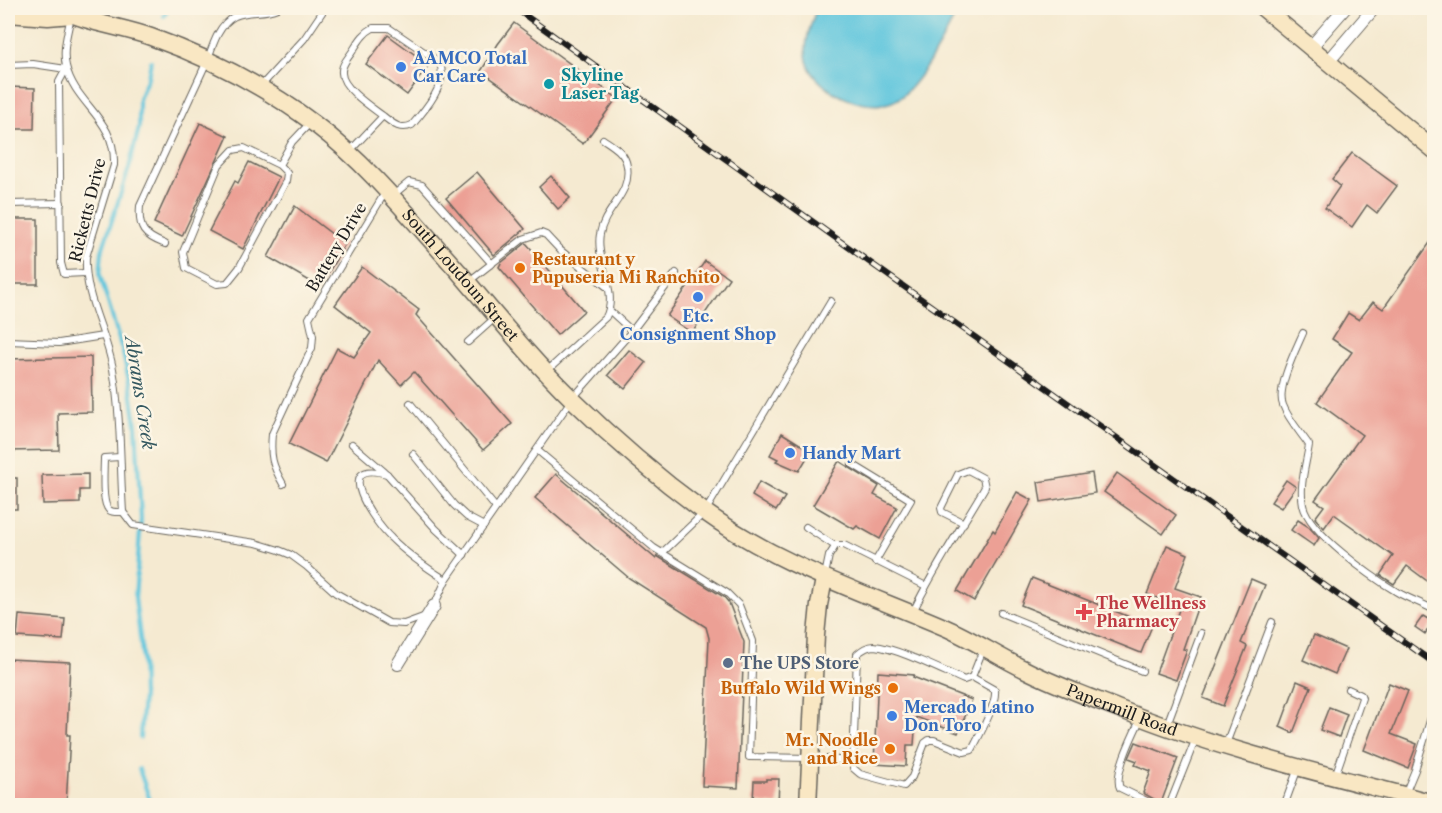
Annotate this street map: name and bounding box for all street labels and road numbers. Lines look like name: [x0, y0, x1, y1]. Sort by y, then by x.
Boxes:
street label: Ricketts Drive: [64, 156, 110, 264]
street label: Battery Drive: [301, 199, 371, 295]
street label: South Loudoun Street: [398, 205, 523, 345]
street label: Papermill Road: [1063, 679, 1181, 740]

